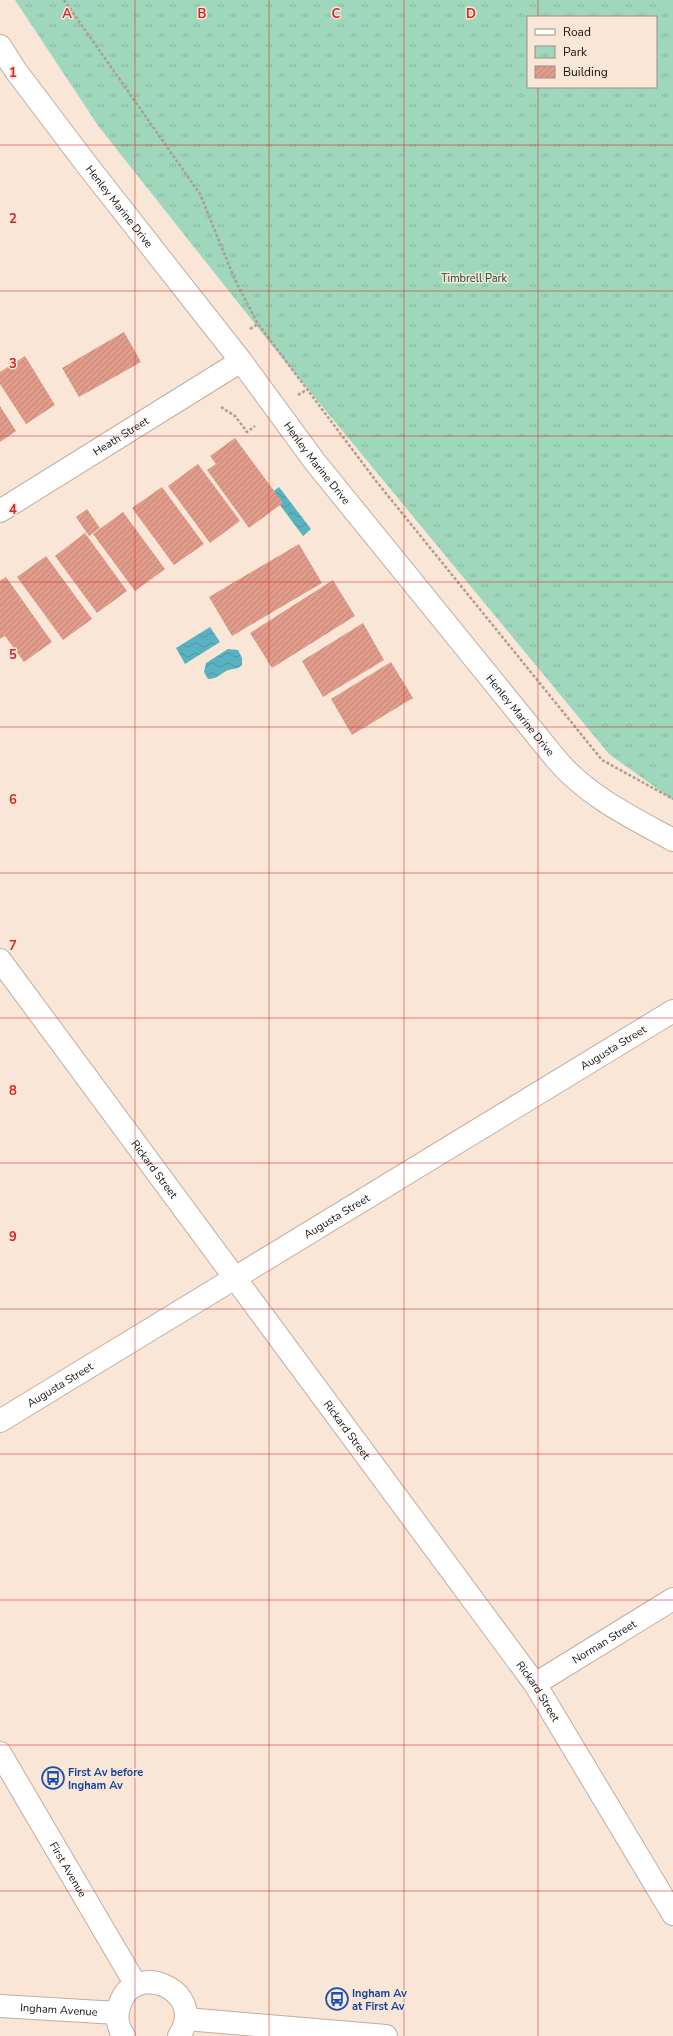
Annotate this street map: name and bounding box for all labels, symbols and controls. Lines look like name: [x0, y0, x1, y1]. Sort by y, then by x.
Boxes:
text: A: [62, 5, 72, 23]
text: B: [198, 5, 207, 23]
text: C: [332, 5, 341, 23]
text: D: [466, 5, 476, 23]
legend: [527, 16, 657, 88]
text: Road: [563, 24, 591, 40]
text: Park: [563, 44, 588, 60]
text: 1: [9, 64, 17, 82]
text: Building: [563, 64, 608, 80]
street label: Henley Marine Drive: [82, 162, 157, 251]
text: 2: [9, 210, 17, 228]
park label: Timbrell Park: [441, 271, 508, 286]
text: 3: [9, 355, 17, 373]
street label: Heath Street: [90, 413, 151, 459]
street label: Henley Marine Drive: [280, 419, 354, 508]
text: 4: [9, 501, 17, 519]
text: 5: [9, 646, 17, 664]
street label: Henley Marine Drive: [483, 671, 558, 759]
text: 6: [9, 791, 17, 809]
text: 7: [9, 937, 17, 955]
street label: Augusta Street: [577, 1022, 649, 1073]
text: 8: [9, 1082, 17, 1100]
street label: Rickard Street: [128, 1137, 181, 1202]
street label: Augusta Street: [301, 1190, 372, 1242]
text: 9: [9, 1228, 17, 1246]
street label: Augusta Street: [24, 1359, 96, 1410]
street label: Rickard Street: [320, 1397, 374, 1462]
street label: Norman Street: [569, 1616, 639, 1667]
street label: Rickard Street: [513, 1658, 563, 1724]
bus stop icon: First Av before Ingham Av: [40, 1765, 66, 1791]
place label: First Av before Ingham Av: [68, 1765, 143, 1793]
street label: First Avenue: [46, 1839, 90, 1900]
bus stop icon: Ingham Av at First Av: [324, 1986, 350, 2012]
place label: Ingham Av at First Av: [352, 1986, 407, 2014]
street label: Ingham Avenue: [20, 2000, 98, 2019]

